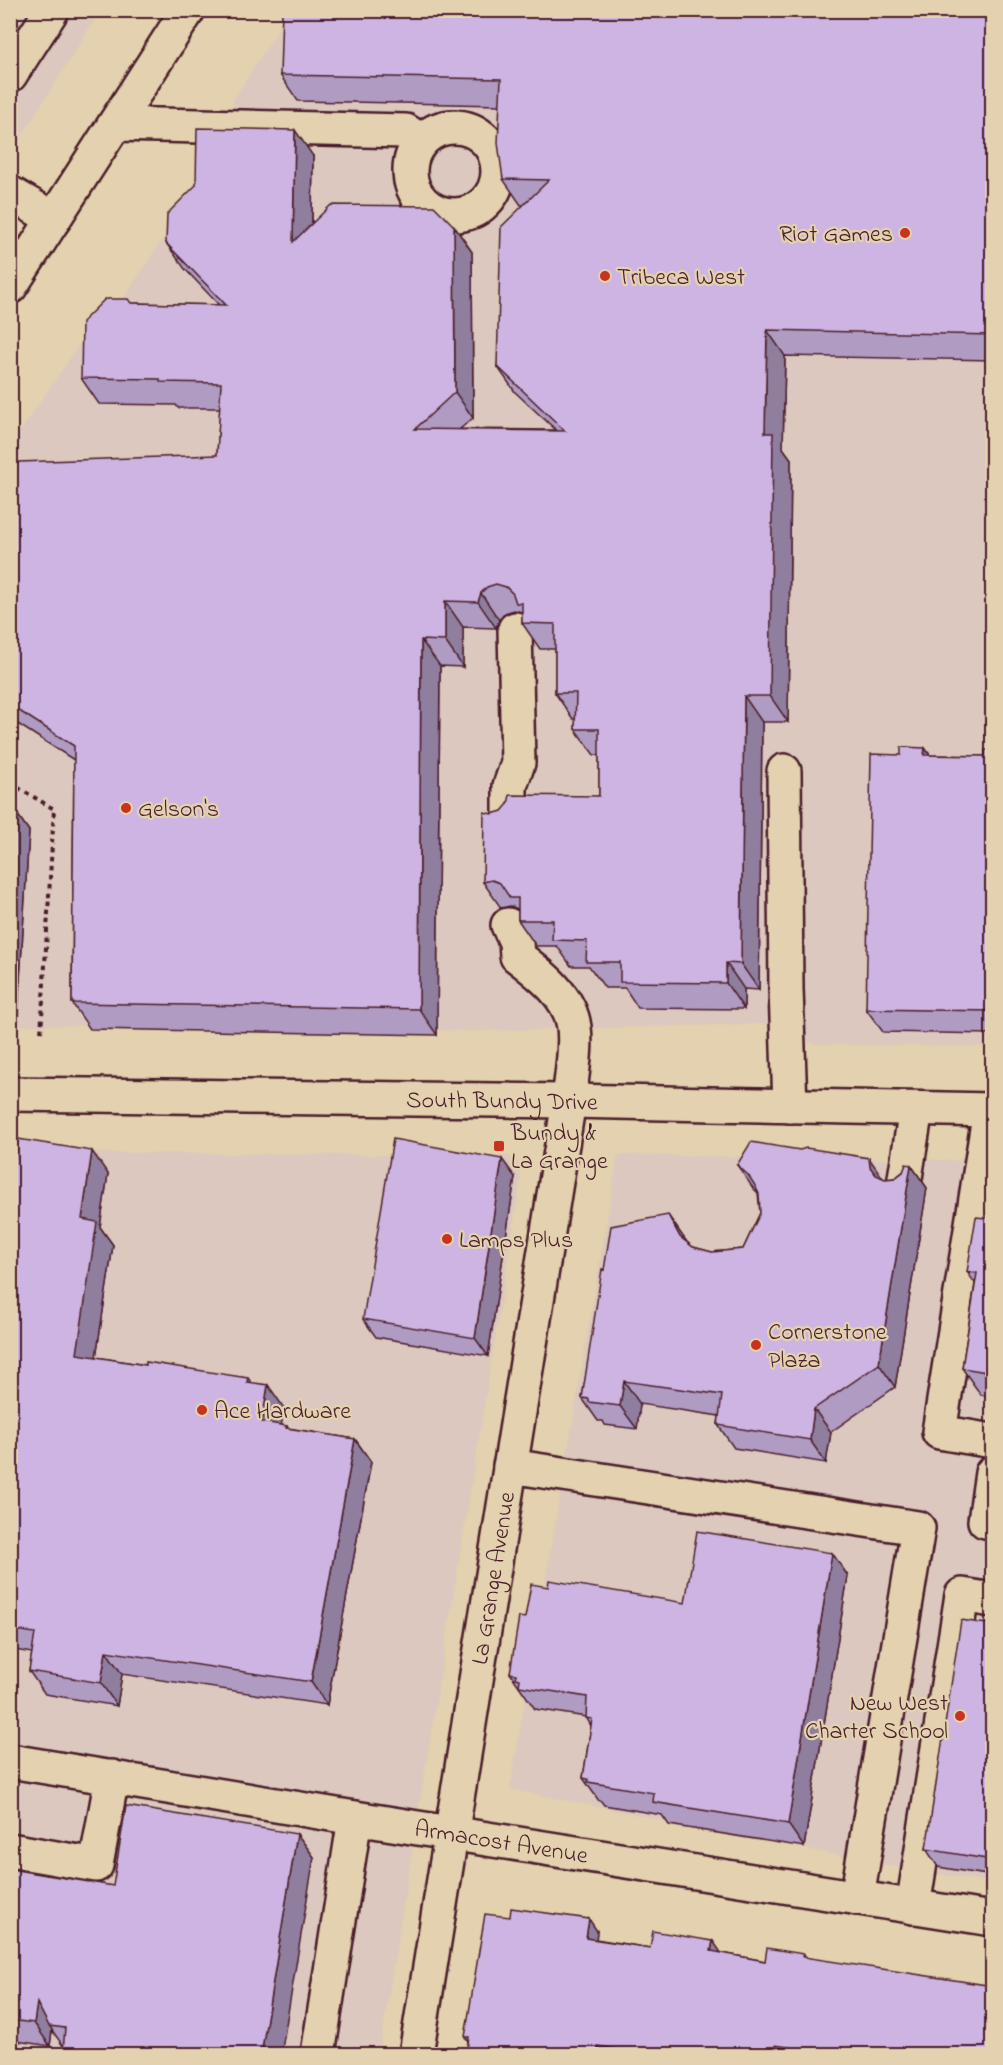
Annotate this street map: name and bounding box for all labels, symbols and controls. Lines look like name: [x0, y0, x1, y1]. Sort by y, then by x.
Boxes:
place label: Riot Games: [779, 218, 893, 253]
marker: Riot Games: [898, 226, 912, 240]
place label: Tribeca West: [617, 261, 745, 296]
marker: Tribeca West: [598, 269, 612, 283]
place label: Gelson's: [138, 793, 219, 828]
marker: Gelson's: [119, 801, 133, 815]
street label: South Bundy Drive: [406, 1084, 598, 1122]
place label: Bundy & La Grange: [510, 1117, 608, 1180]
marker: Bundy & La Grange: [492, 1139, 506, 1153]
place label: Lamps Plus: [459, 1224, 573, 1259]
marker: Lamps Plus: [440, 1232, 454, 1246]
place label: Cornerstone Plaza: [768, 1316, 887, 1379]
marker: Cornerstone Plaza: [749, 1338, 763, 1352]
place label: Ace Hardware: [214, 1395, 351, 1430]
marker: Ace Hardware: [195, 1403, 209, 1417]
street label: La Grange Avenue: [464, 1489, 526, 1667]
place label: New West Charter School: [805, 1687, 948, 1750]
marker: New West Charter School: [953, 1709, 967, 1723]
street label: Armacost Avenue: [412, 1813, 591, 1875]

